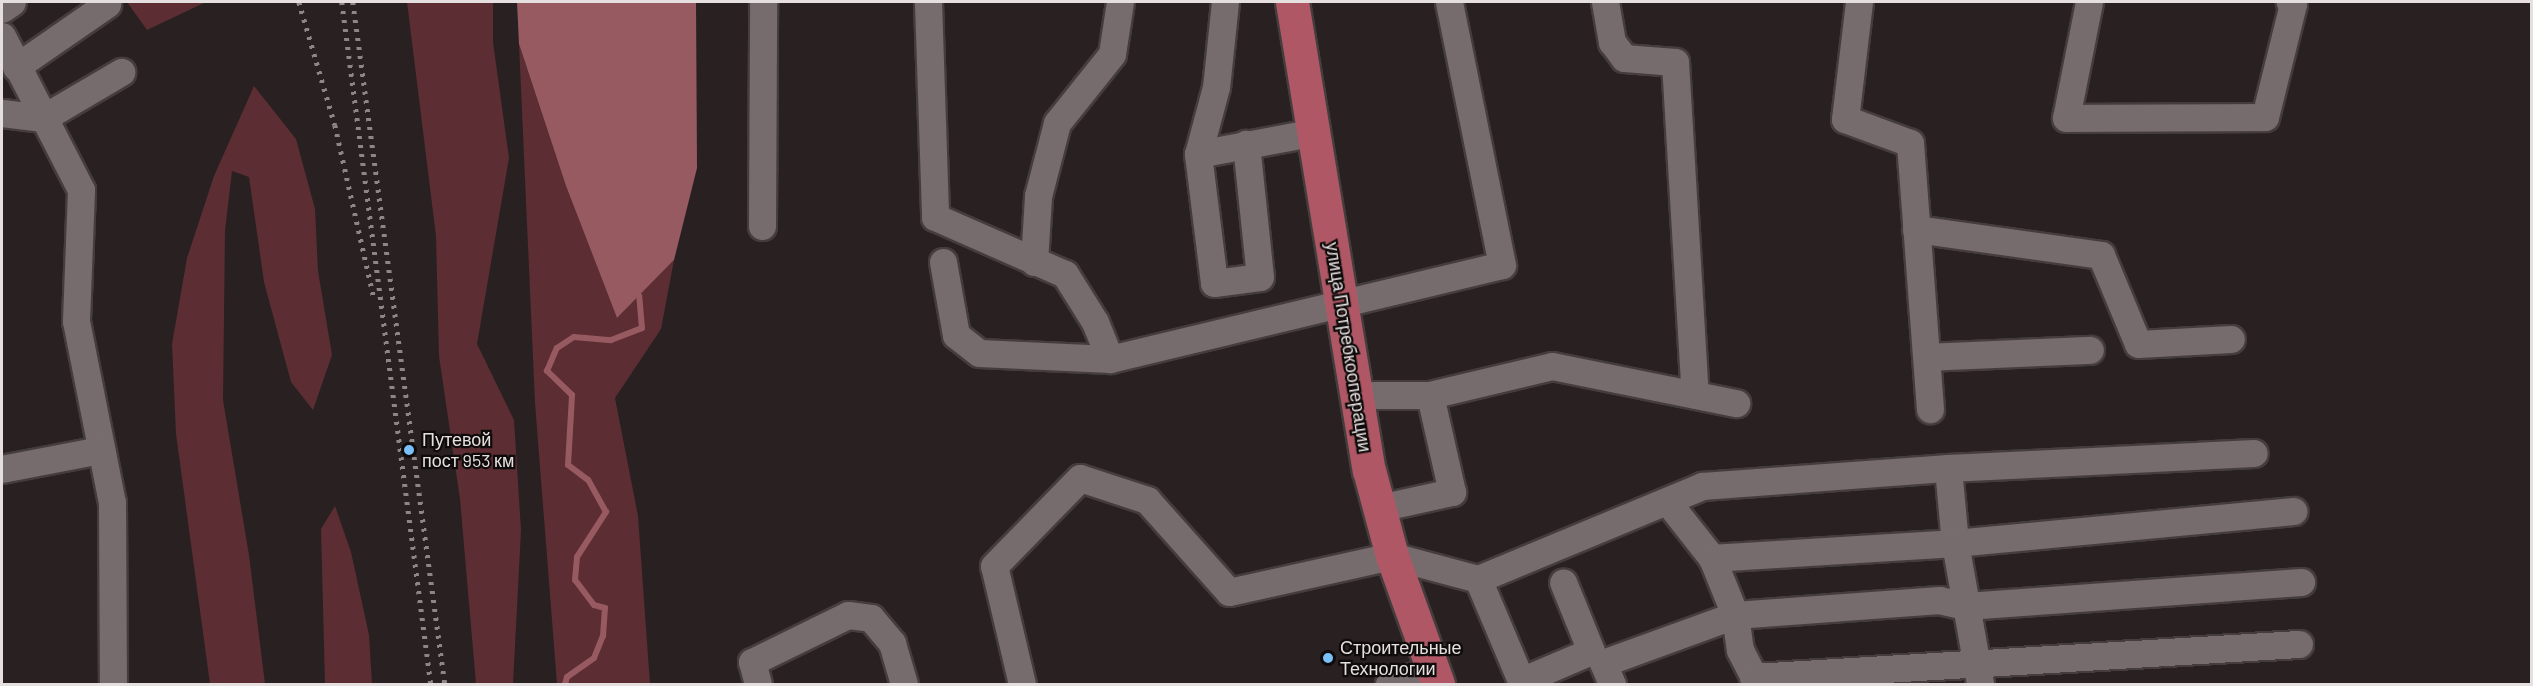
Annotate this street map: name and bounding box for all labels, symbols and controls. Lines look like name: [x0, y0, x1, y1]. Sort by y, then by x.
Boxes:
street label: улица Потребкооперации: [1322, 240, 1376, 454]
place label: Путевой пост 953 км: [422, 429, 514, 472]
marker: Путевой пост 953 км: [400, 441, 418, 459]
place label: Строительные Технологии: [1340, 637, 1462, 680]
marker: Строительные Технологии: [1321, 651, 1335, 665]

